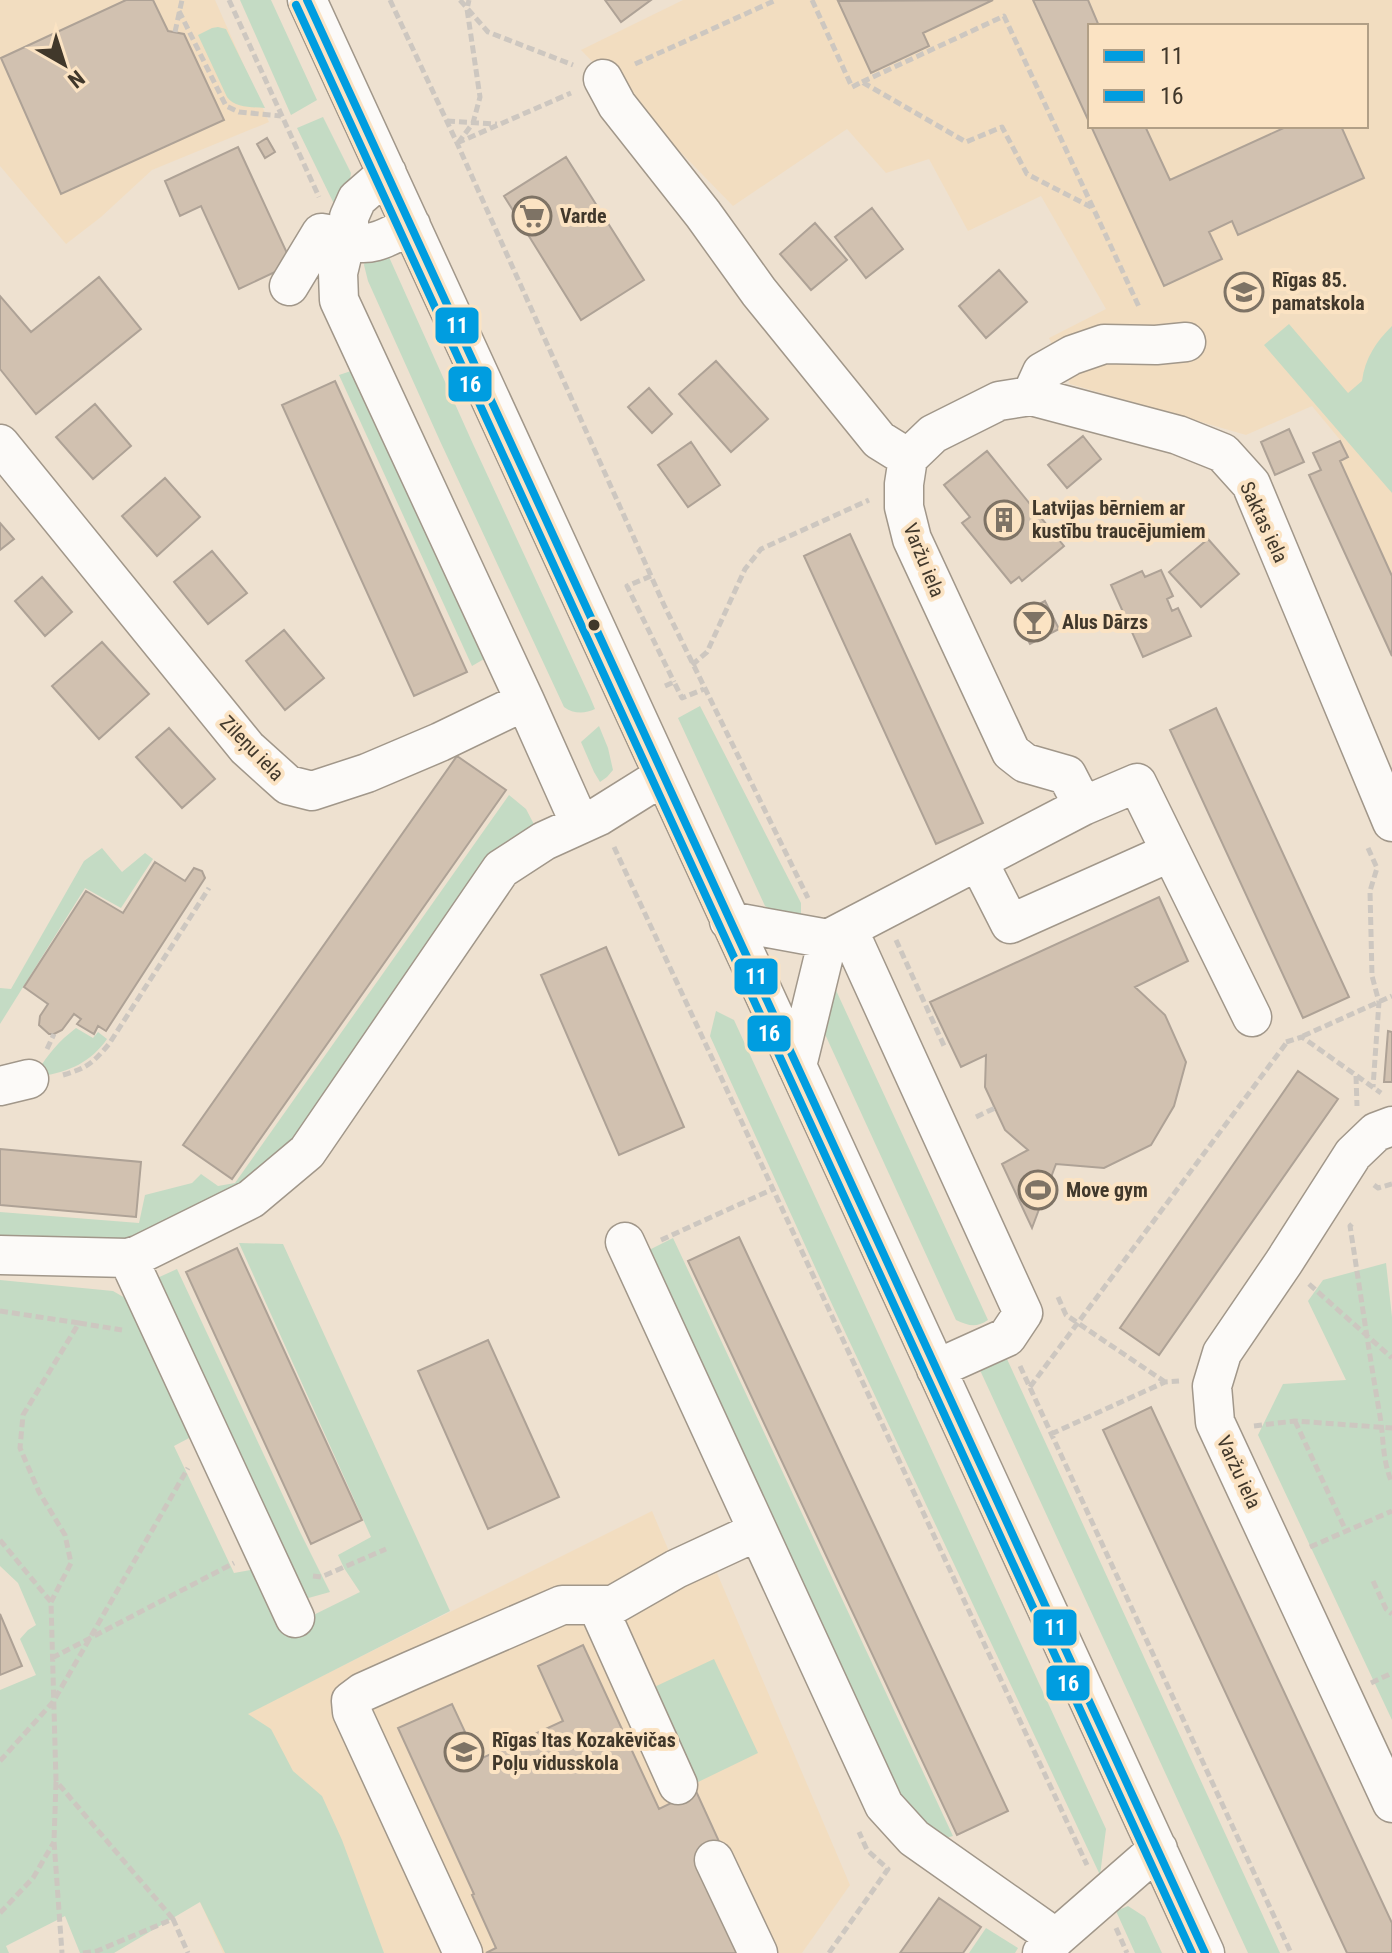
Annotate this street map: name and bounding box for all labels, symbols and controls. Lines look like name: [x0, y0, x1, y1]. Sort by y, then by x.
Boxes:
north arrow: [24, 24, 104, 104]
legend: [1088, 24, 1368, 128]
text: 11: [1160, 42, 1184, 70]
text: N: [63, 65, 89, 93]
text: 16: [1160, 82, 1184, 110]
supermarket icon: Varde: [511, 195, 553, 237]
place label: Varde: [560, 204, 606, 228]
place label: Rīgas 85. pamatskola: [1272, 268, 1365, 315]
school or university icon: Rīgas 85. pamatskola: [1223, 271, 1265, 313]
line badge: 11: [434, 306, 480, 345]
text: 11: [446, 313, 468, 338]
line badge: 16: [447, 365, 493, 403]
text: 16: [459, 372, 481, 397]
street label: Saktas iela: [1235, 478, 1293, 566]
place label: Latvijas bērniem ar kustību traucējumiem: [1032, 496, 1206, 543]
building icon: Latvijas bērniem ar kustību traucējumiem: [983, 499, 1025, 541]
street label: Varžu iela: [898, 520, 950, 600]
bar icon: Alus Dārzs: [1013, 601, 1055, 643]
place label: Alus Dārzs: [1062, 610, 1148, 634]
unlabelled marker: [586, 617, 602, 633]
street label: Zileņu iela: [215, 710, 289, 786]
line badge: 11: [733, 957, 779, 996]
text: 11: [745, 964, 767, 989]
line badge: 16: [746, 1014, 792, 1053]
text: 16: [758, 1021, 780, 1046]
sports icon: Move gym: [1017, 1169, 1059, 1211]
place label: Move gym: [1066, 1178, 1148, 1202]
street label: Varžu iela: [1212, 1432, 1266, 1512]
line badge: 11: [1032, 1608, 1078, 1647]
text: 11: [1044, 1615, 1066, 1640]
line badge: 16: [1045, 1664, 1091, 1702]
text: 16: [1057, 1671, 1079, 1696]
place label: Rīgas Itas Kozakēvičas Poļu vidusskola: [492, 1728, 676, 1776]
school or university icon: Rīgas Itas Kozakēvičas Poļu vidusskola: [443, 1731, 485, 1773]

